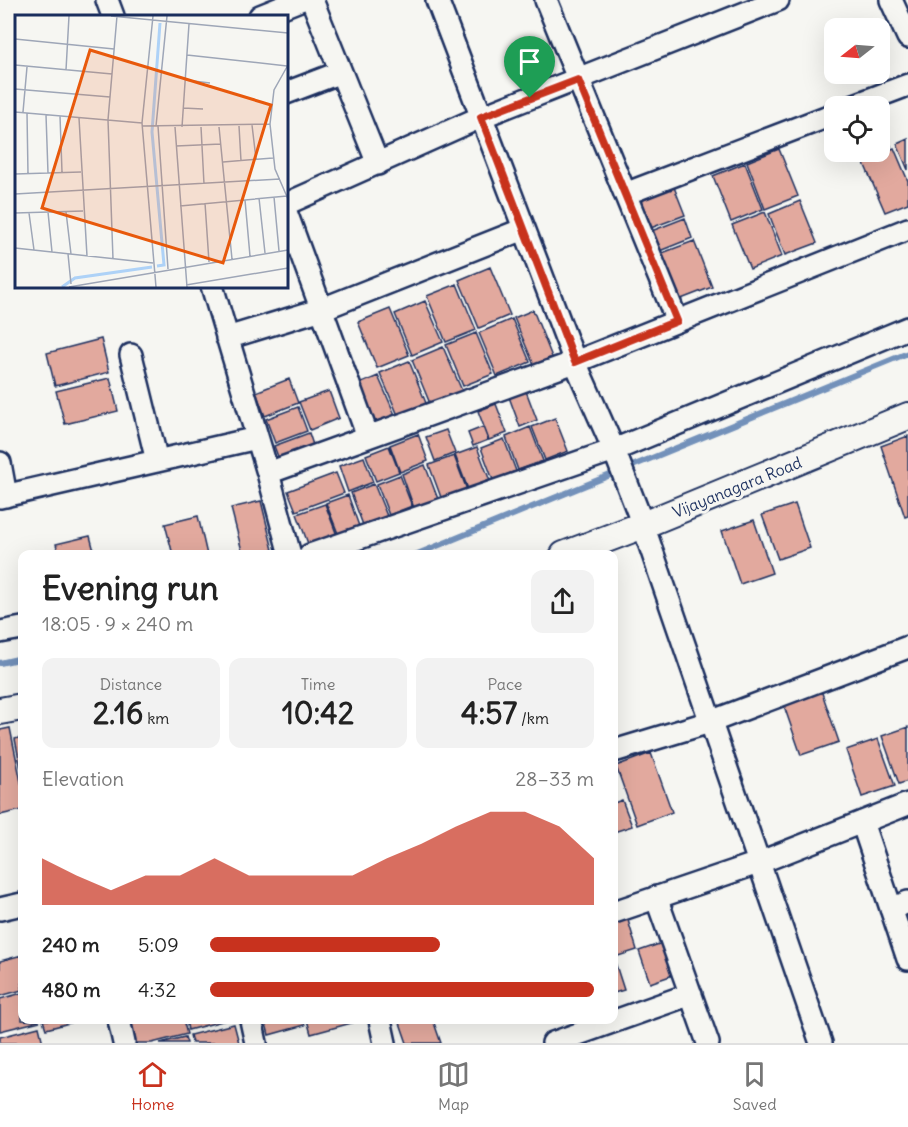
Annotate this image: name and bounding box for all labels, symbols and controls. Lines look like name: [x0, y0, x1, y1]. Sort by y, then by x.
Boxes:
inset map: [15, 15, 288, 288]
north arrow: [824, 18, 890, 84]
map controls: [824, 18, 890, 162]
pin: [504, 36, 555, 98]
icon: arrive: [513, 45, 546, 78]
button: locate: [824, 96, 890, 162]
street label: Vijayanagara Road: [669, 452, 805, 522]
text: Evening run: [42, 567, 218, 609]
button: share: [531, 570, 594, 633]
text: 18:05 · 9 × 240 m: [42, 611, 193, 636]
text: Distance: [100, 674, 162, 694]
text: Time: [301, 674, 335, 694]
text: Pace: [488, 674, 522, 694]
text: 2.16: [93, 694, 143, 732]
text: 10:42: [282, 694, 354, 732]
text: 4:57: [461, 694, 517, 732]
text: km: [143, 708, 169, 728]
text: /km: [517, 708, 549, 728]
text: Elevation: [42, 766, 124, 791]
text: 28–33 m: [515, 766, 594, 791]
text: 240 m: [42, 932, 100, 957]
text: 5:09: [138, 932, 179, 957]
text: 480 m: [42, 977, 101, 1002]
text: 4:32: [138, 977, 176, 1002]
tab: Home: [131, 1058, 174, 1114]
tab: Map: [437, 1058, 470, 1114]
tab: Saved: [733, 1058, 777, 1114]

